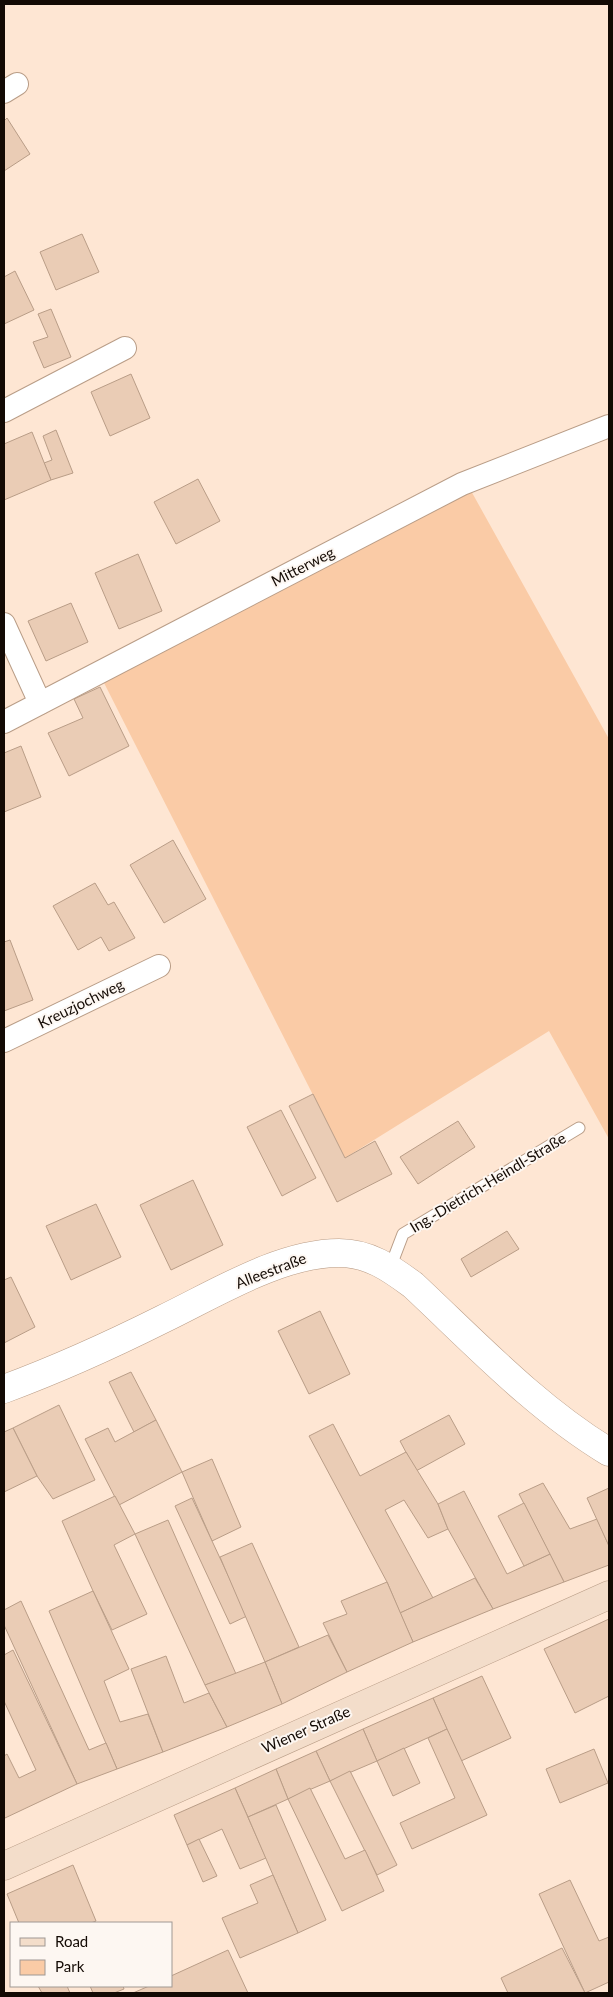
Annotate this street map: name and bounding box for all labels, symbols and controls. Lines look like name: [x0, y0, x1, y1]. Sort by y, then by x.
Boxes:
street label: Mitterweg: [268, 542, 337, 590]
street label: Kreuzjochweg: [35, 975, 127, 1032]
street label: Ing.-Dietrich-Heindl-Straße: [406, 1128, 569, 1236]
street label: Alleestraße: [233, 1248, 309, 1292]
street label: Wiener Straße: [259, 1702, 353, 1757]
legend: [10, 1922, 172, 1987]
text: Road: [55, 1932, 88, 1950]
text: Park: [55, 1957, 85, 1975]

